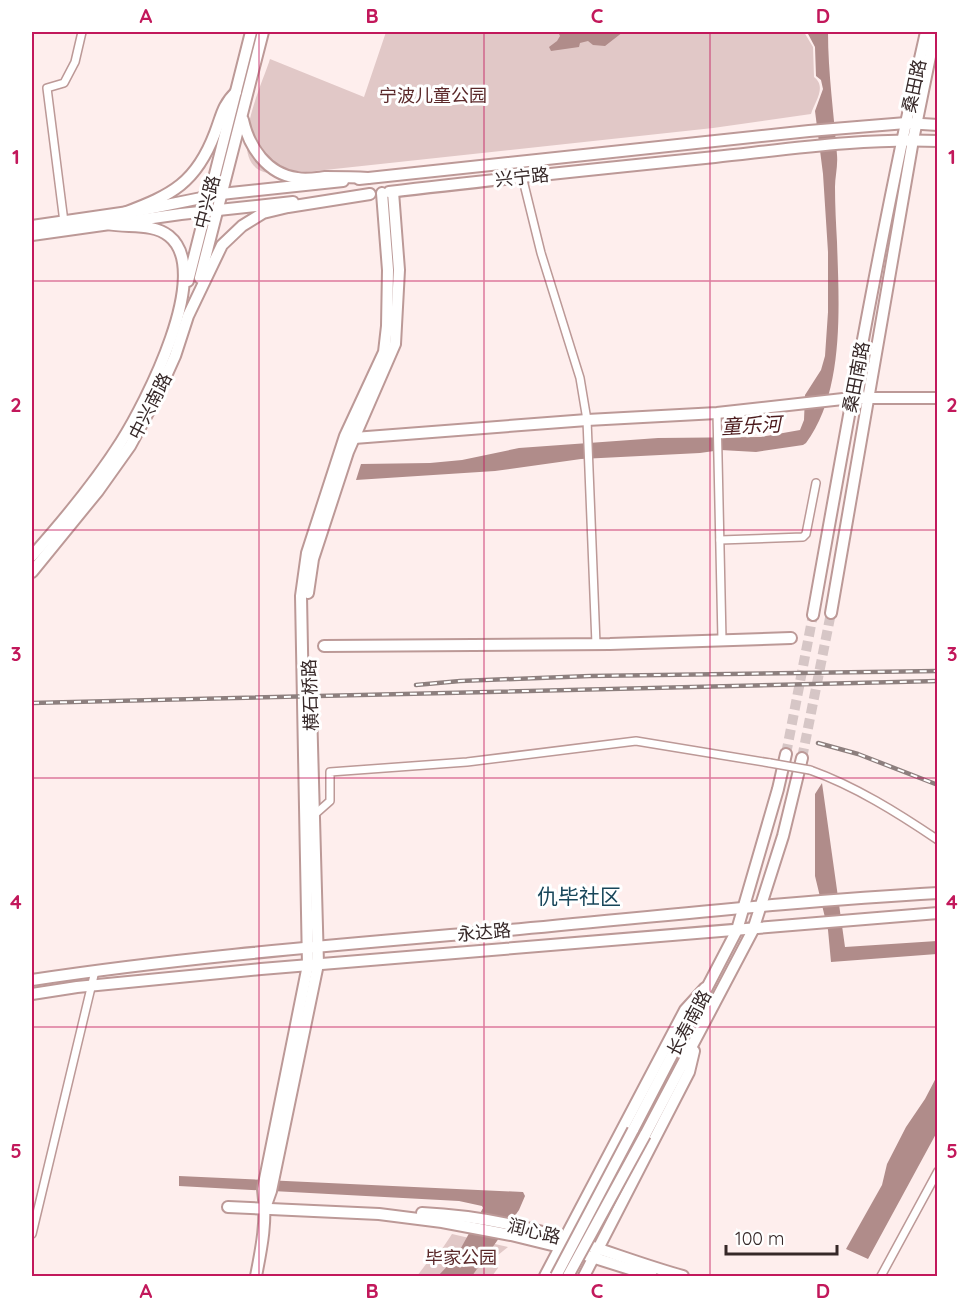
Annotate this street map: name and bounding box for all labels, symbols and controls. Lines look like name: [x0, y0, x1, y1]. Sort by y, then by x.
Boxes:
text: A: [140, 3, 153, 28]
text: B: [365, 3, 379, 28]
text: C: [591, 3, 604, 28]
text: D: [816, 3, 830, 28]
street label: 桑田路: [897, 57, 931, 115]
park label: 宁波儿童公园: [379, 84, 487, 107]
text: 1: [12, 144, 20, 169]
text: 1: [948, 144, 956, 169]
street label: 兴宁路: [494, 163, 550, 191]
street label: 中兴路: [189, 173, 225, 231]
street label: 桑田南路: [838, 339, 874, 415]
street label: 中兴南路: [123, 369, 177, 443]
text: 2: [10, 392, 22, 417]
text: 2: [946, 392, 958, 417]
water label: 童乐河: [720, 411, 786, 439]
text: 3: [11, 641, 21, 666]
text: 3: [947, 641, 957, 666]
street label: 横石桥路: [297, 659, 323, 731]
district label: 仇毕社区: [537, 883, 621, 909]
text: 4: [10, 889, 22, 914]
text: 4: [946, 889, 958, 914]
street label: 永达路: [456, 918, 512, 946]
street label: 长寿南路: [662, 986, 716, 1060]
text: 5: [10, 1138, 22, 1163]
text: 5: [946, 1138, 958, 1163]
street label: 润心路: [505, 1213, 563, 1249]
scale bar: [726, 1218, 837, 1256]
text: 100 m: [735, 1227, 784, 1250]
park label: 毕家公园: [425, 1246, 497, 1269]
text: A: [140, 1278, 153, 1303]
text: B: [365, 1278, 379, 1303]
text: C: [591, 1278, 604, 1303]
text: D: [816, 1278, 830, 1303]

